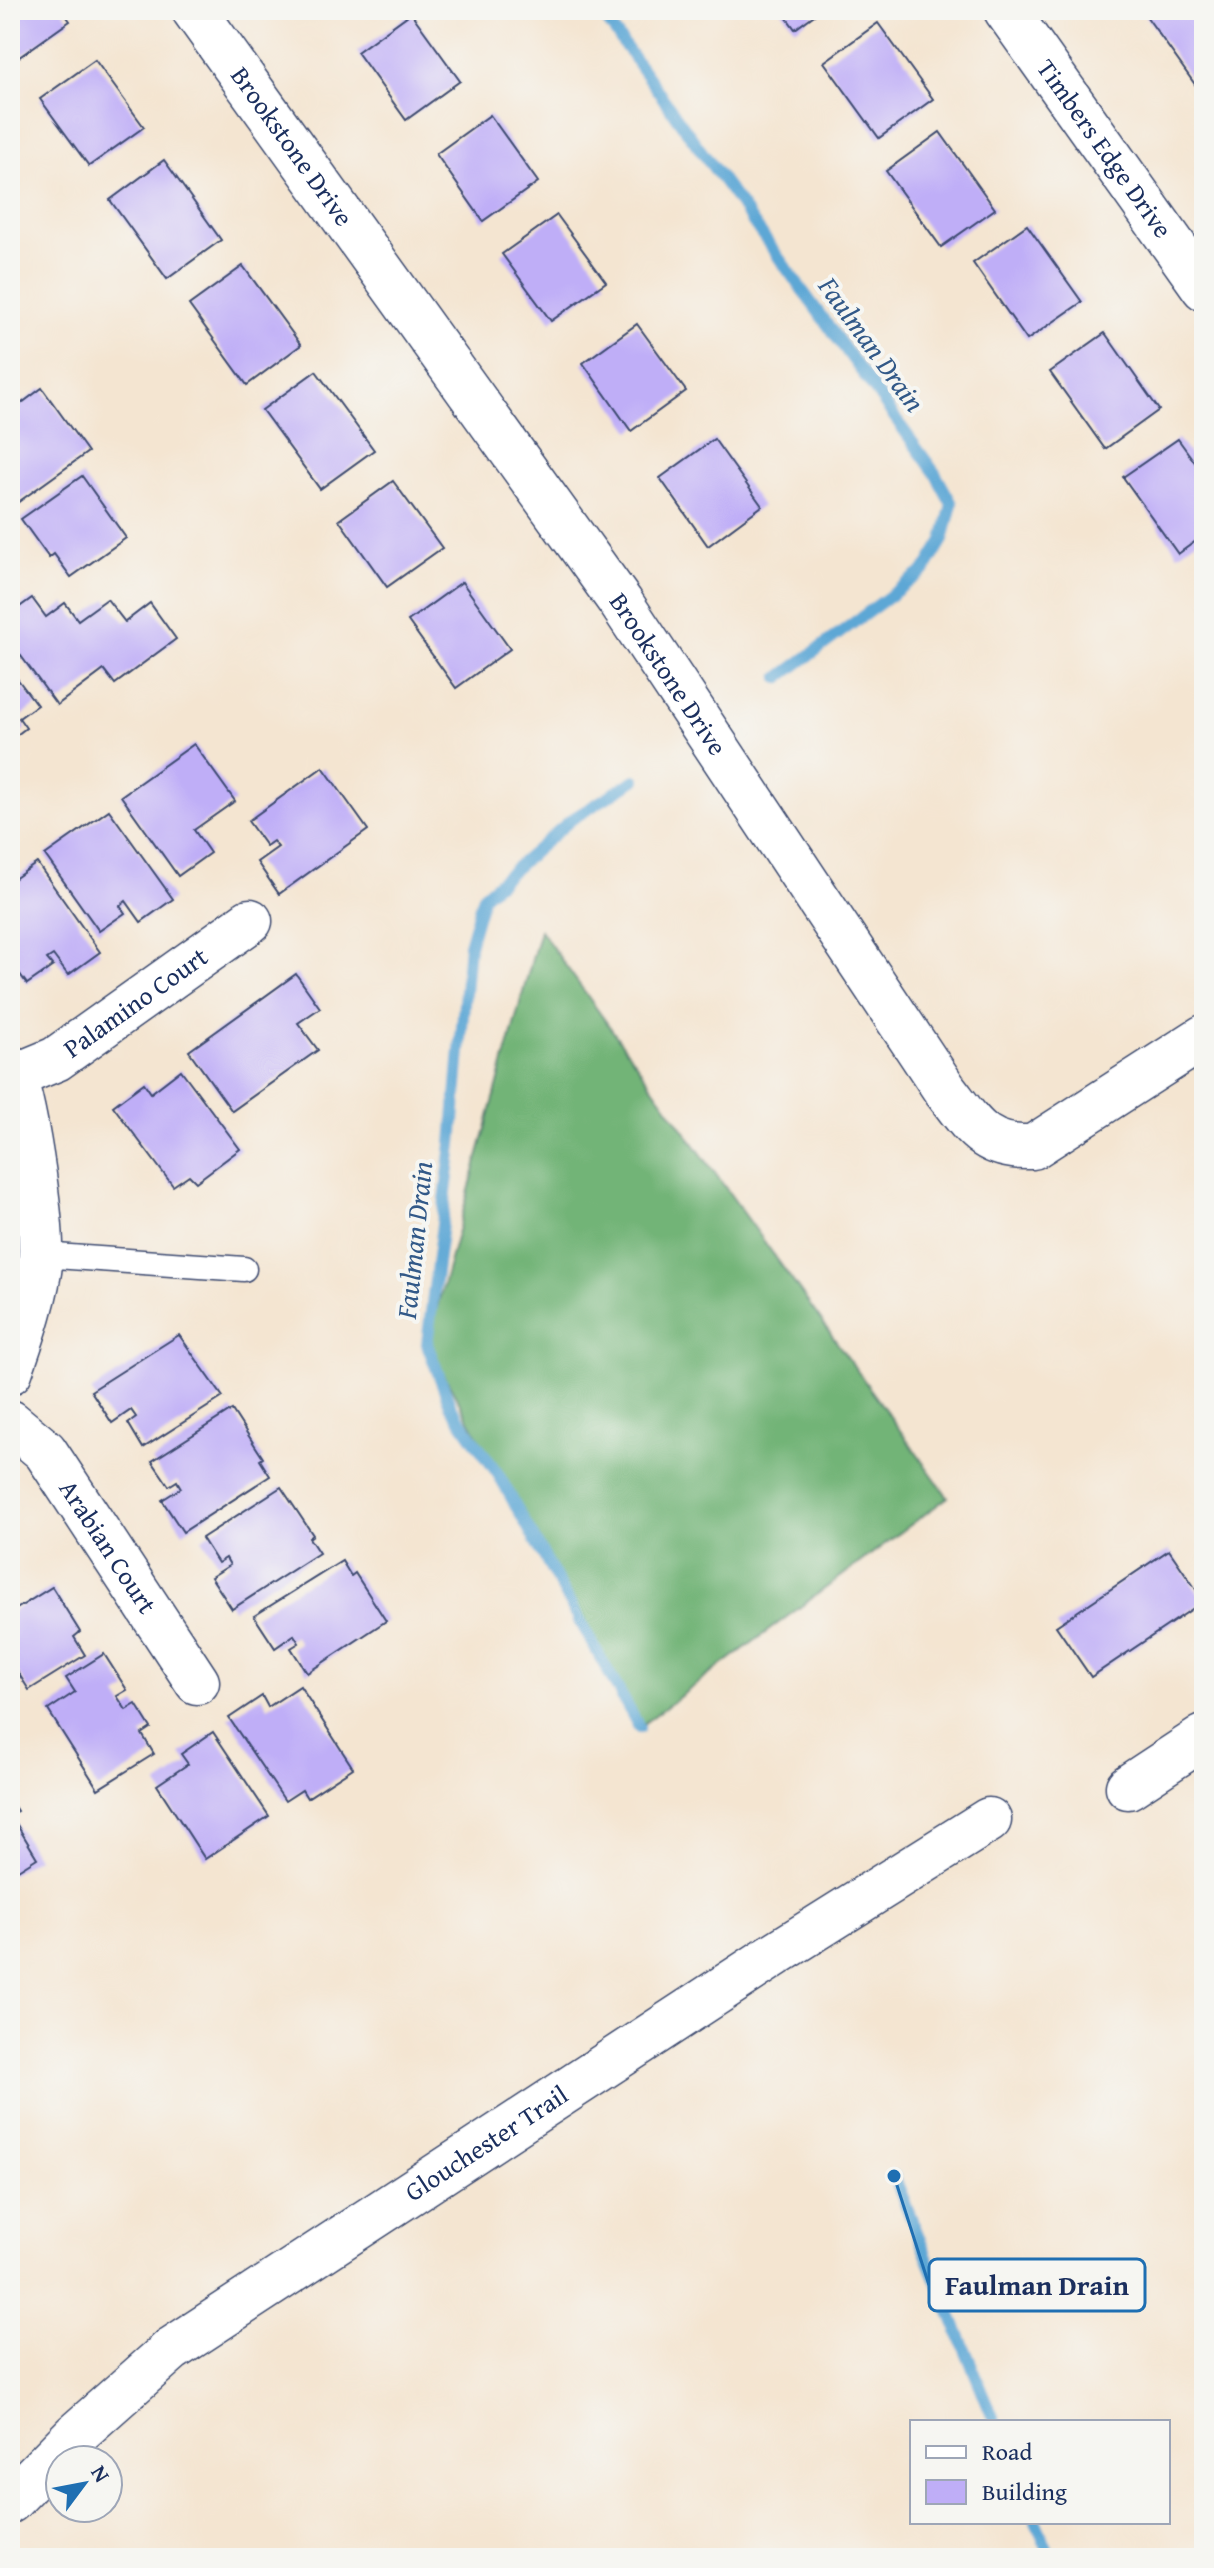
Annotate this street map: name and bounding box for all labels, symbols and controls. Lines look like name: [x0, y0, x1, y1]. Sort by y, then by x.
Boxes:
street label: Timbers Edge Drive: [1028, 51, 1182, 246]
street label: Brookstone Drive: [222, 58, 363, 234]
water label: Faulman Drain: [809, 267, 936, 420]
street label: Brookstone Drive: [600, 584, 737, 763]
street label: Palamino Court: [55, 937, 216, 1067]
water label: Faulman Drain: [385, 1159, 442, 1322]
street label: Arabian Court: [50, 1472, 167, 1621]
street label: Glouchester Trail: [397, 2075, 575, 2211]
callout: Faulman Drain: [929, 2259, 1145, 2311]
text: Faulman Drain: [945, 2264, 1129, 2305]
legend: [910, 2420, 1170, 2524]
text: Road: [982, 2434, 1032, 2469]
north arrow: [44, 2444, 124, 2524]
text: N: [83, 2459, 119, 2488]
text: Building: [982, 2474, 1067, 2509]

